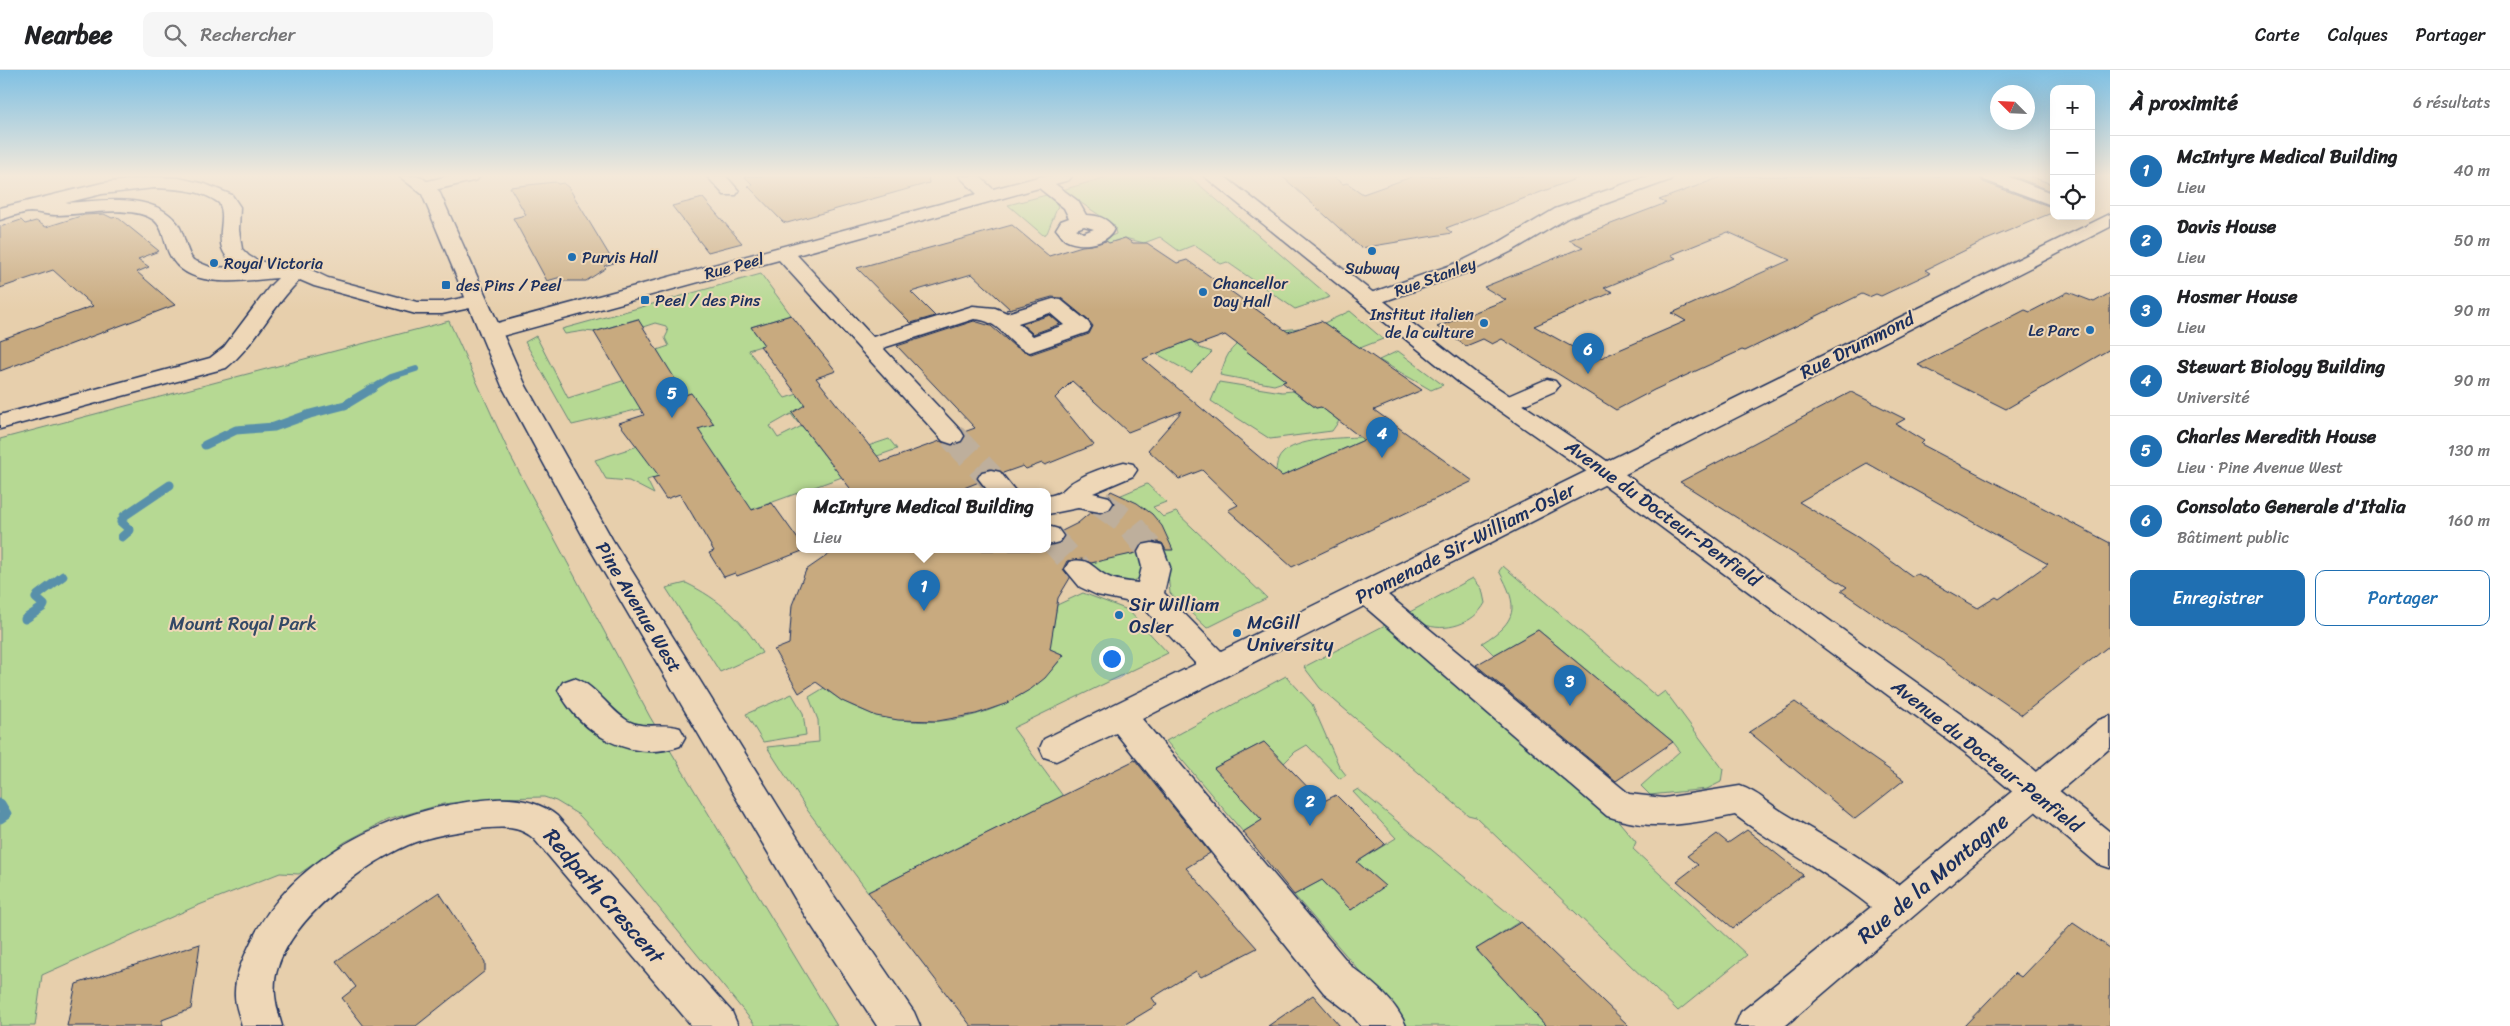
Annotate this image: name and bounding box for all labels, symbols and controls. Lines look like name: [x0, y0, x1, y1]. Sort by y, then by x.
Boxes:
search box: [143, 12, 493, 57]
text: Nearbee: [25, 14, 113, 56]
text: Rechercher: [201, 18, 295, 51]
text: Carte: [2255, 19, 2300, 51]
text: Calques: [2328, 19, 2388, 51]
text: Partager: [2416, 19, 2485, 51]
icon: search: [161, 21, 189, 49]
text: À proximité: [2130, 84, 2238, 122]
north arrow: [1990, 85, 2035, 130]
map controls: [2050, 85, 2095, 220]
button: +: [2050, 85, 2095, 130]
text: 6 résultats: [2413, 88, 2490, 117]
button: −: [2050, 130, 2095, 175]
text: McIntyre Medical Building: [2177, 140, 2398, 173]
text: 1: [2143, 156, 2149, 185]
text: 40 m: [2453, 156, 2490, 185]
text: Lieu: [2177, 173, 2206, 202]
button: locate: [2050, 175, 2095, 220]
text: Davis House: [2177, 210, 2276, 243]
text: 2: [2141, 226, 2151, 255]
text: 50 m: [2454, 226, 2490, 255]
place label: Purvis Hall: [582, 243, 658, 272]
text: Lieu: [2177, 243, 2206, 272]
street label: Rue Peel: [701, 244, 767, 288]
marker: Subway: [1366, 245, 1378, 257]
place label: Royal Victoria: [224, 249, 323, 278]
street label: Rue Stanley: [1390, 249, 1481, 305]
marker: Purvis Hall: [566, 251, 578, 263]
place label: Subway: [1345, 254, 1400, 283]
marker: Royal Victoria: [208, 257, 220, 269]
place label: Chancellor Day Hall: [1213, 269, 1289, 316]
place label: des Pins / Peel: [456, 271, 562, 300]
marker: des Pins / Peel: [440, 279, 452, 291]
text: Hosmer House: [2177, 280, 2297, 313]
place label: Peel / des Pins: [655, 286, 761, 315]
marker: Chancellor Day Hall: [1197, 286, 1209, 298]
marker: Peel / des Pins: [639, 294, 651, 306]
text: 3: [2142, 296, 2150, 325]
text: 90 m: [2454, 296, 2490, 325]
place label: Institut italien de la culture: [1369, 300, 1474, 347]
street label: Rue Drummond: [1794, 302, 1921, 388]
text: Lieu: [2177, 313, 2206, 342]
place label: Le Parc: [2028, 316, 2080, 345]
marker: Institut italien de la culture: [1478, 317, 1490, 329]
marker: Le Parc: [2084, 324, 2096, 336]
pin: 6: [1572, 333, 1604, 374]
text: Stewart Biology Building: [2177, 350, 2385, 383]
text: 4: [2141, 366, 2151, 395]
text: 90 m: [2454, 366, 2490, 395]
pin: 5: [656, 377, 688, 418]
text: Université: [2177, 383, 2250, 412]
pin: 4: [1366, 417, 1398, 458]
text: Charles Meredith House: [2177, 420, 2376, 453]
street label: Avenue du Docteur-Penfield: [1557, 430, 1770, 597]
text: 5: [2141, 436, 2151, 465]
text: 130 m: [2448, 436, 2490, 465]
text: Lieu · Pine Avenue West: [2177, 453, 2343, 482]
street label: Promenade Sir-William-Osler: [1349, 473, 1582, 613]
popup: [796, 488, 1051, 553]
text: McIntyre Medical Building: [813, 490, 1034, 523]
text: Consolato Generale d'Italia: [2177, 490, 2406, 523]
text: 6: [2141, 506, 2151, 535]
text: 160 m: [2447, 506, 2490, 535]
text: Lieu: [813, 523, 842, 552]
text: Bâtiment public: [2177, 523, 2289, 552]
street label: Pine Avenue West: [587, 535, 691, 679]
pin: 1: [908, 570, 940, 611]
button: Enregistrer: [2130, 570, 2305, 626]
button: Partager: [2315, 570, 2490, 626]
place label: Sir William Osler: [1129, 588, 1220, 643]
place label: McGill University: [1247, 606, 1334, 661]
park label: Mount Royal Park: [169, 607, 317, 640]
marker: Sir William Osler: [1113, 609, 1125, 621]
marker: McGill University: [1231, 627, 1243, 639]
your location: [1099, 646, 1125, 672]
pin: 3: [1554, 665, 1586, 706]
street label: Avenue du Docteur-Penfield: [1883, 670, 2092, 843]
pin: 2: [1294, 785, 1326, 826]
street label: Rue de la Montagne: [1848, 802, 2018, 954]
street label: Redpath Crescent: [533, 819, 675, 974]

